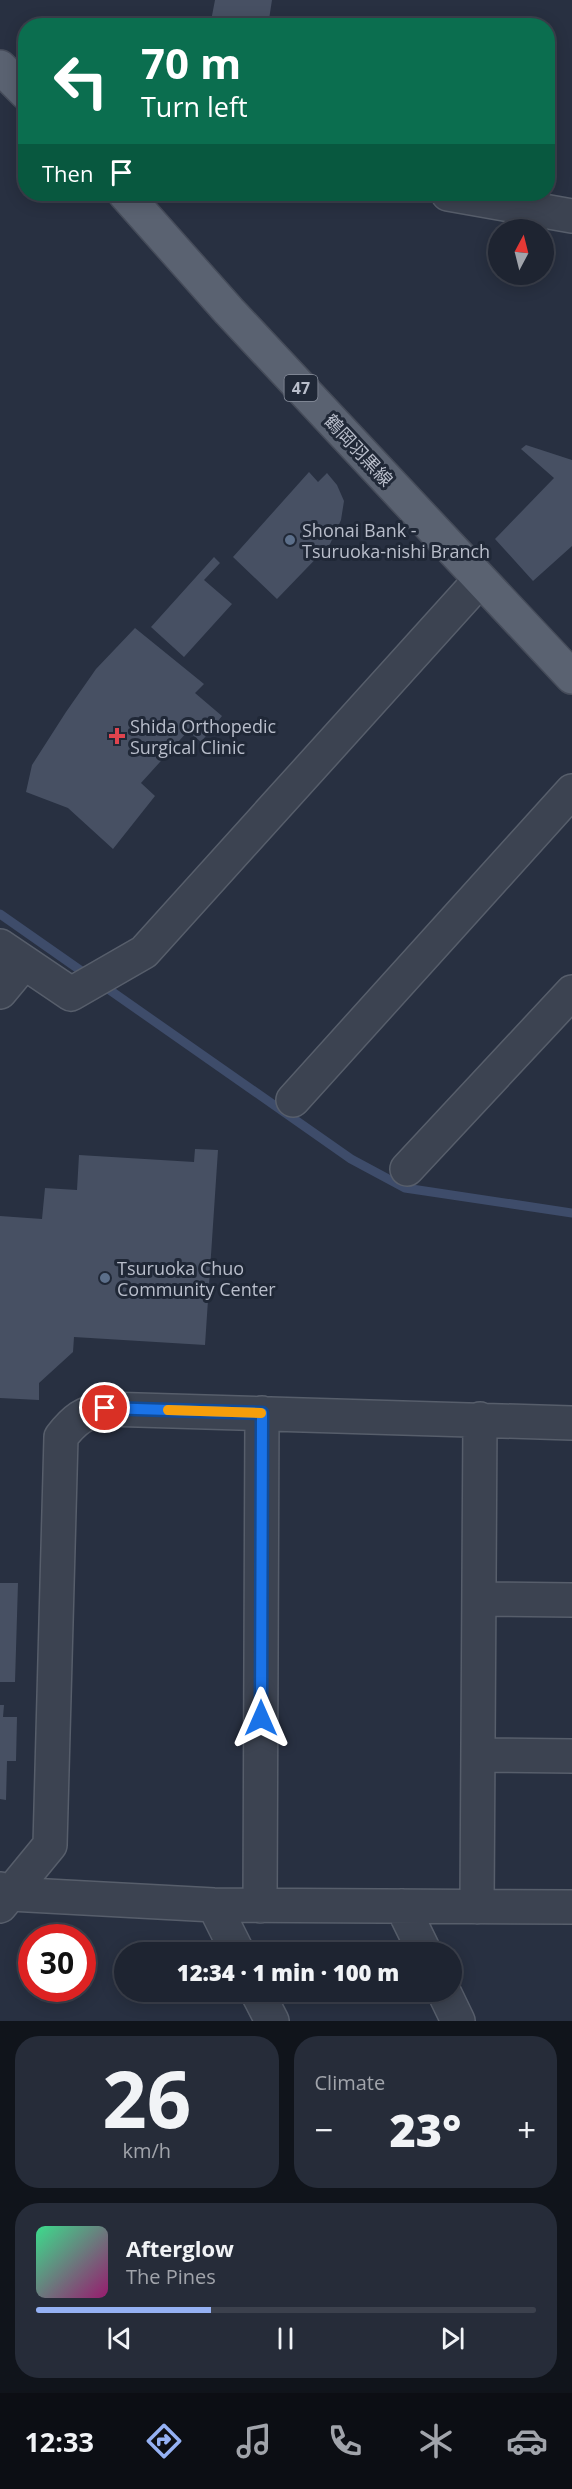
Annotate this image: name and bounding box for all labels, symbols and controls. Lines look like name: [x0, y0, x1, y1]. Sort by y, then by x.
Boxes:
text: 70 m: [141, 34, 241, 91]
icon: left: [42, 42, 120, 120]
text: Turn left: [141, 88, 248, 125]
icon: arrive: [105, 156, 138, 189]
text: Then: [42, 158, 93, 188]
north arrow: [488, 219, 554, 285]
map controls: [488, 219, 554, 285]
road number: 47: [284, 375, 318, 401]
street label: 鶴岡羽黒線: [320, 409, 398, 491]
place label: Shonai Bank - Tsuruoka-nishi Branch: [302, 518, 490, 563]
marker: Shonai Bank - Tsuruoka-nishi Branch: [283, 533, 297, 547]
place label: Shida Orthopedic Surgical Clinic: [130, 714, 276, 759]
marker: Shida Orthopedic Surgical Clinic: [108, 727, 126, 745]
place label: Tsuruoka Chuo Community Center: [117, 1256, 276, 1301]
marker: Tsuruoka Chuo Community Center: [98, 1271, 112, 1285]
pin: [79, 1382, 130, 1433]
icon: arrive: [88, 1391, 121, 1424]
position arrow: [229, 1686, 293, 1750]
speed limit sign: 30: [18, 1924, 96, 2002]
text: 12:34 · 1 min · 100 m: [177, 1957, 399, 1987]
text: 26: [102, 2045, 191, 2151]
text: Climate: [315, 2069, 385, 2096]
text: 23°: [389, 2099, 461, 2160]
text: −: [315, 2107, 333, 2152]
text: +: [517, 2107, 536, 2152]
text: km/h: [122, 2137, 171, 2164]
text: Afterglow: [126, 2233, 234, 2263]
text: The Pines: [126, 2263, 216, 2290]
icon: previous: [103, 2322, 136, 2355]
icon: pause: [269, 2322, 302, 2355]
icon: next: [436, 2322, 469, 2355]
icon: directions: [143, 2420, 185, 2462]
icon: music: [233, 2420, 275, 2462]
icon: phone: [324, 2420, 366, 2462]
icon: climate: [415, 2420, 457, 2462]
icon: car: [506, 2420, 548, 2462]
text: 12:33: [24, 2423, 94, 2460]

